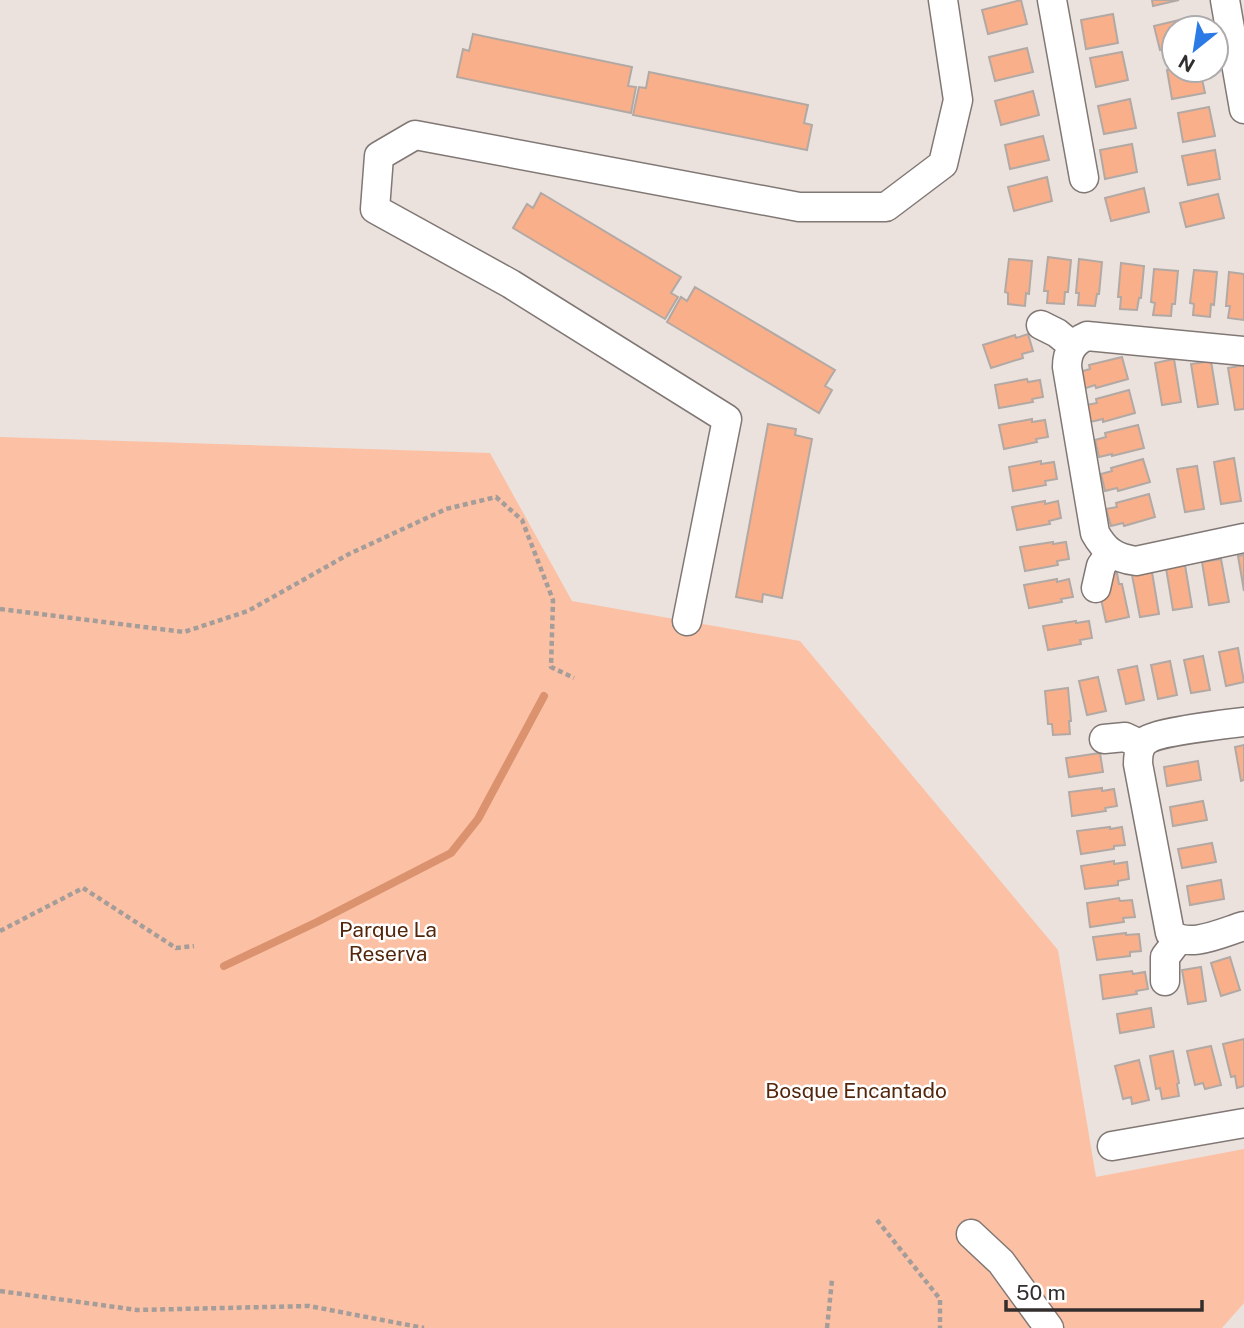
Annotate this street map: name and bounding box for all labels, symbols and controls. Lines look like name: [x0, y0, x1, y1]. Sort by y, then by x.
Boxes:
north arrow: [1160, 14, 1230, 84]
text: N: [1175, 50, 1198, 77]
park label: Parque La Reserva: [339, 917, 437, 966]
park label: Bosque Encantado: [765, 1078, 947, 1103]
scale bar: [1006, 1268, 1202, 1312]
text: 50 m: [1016, 1280, 1066, 1305]

